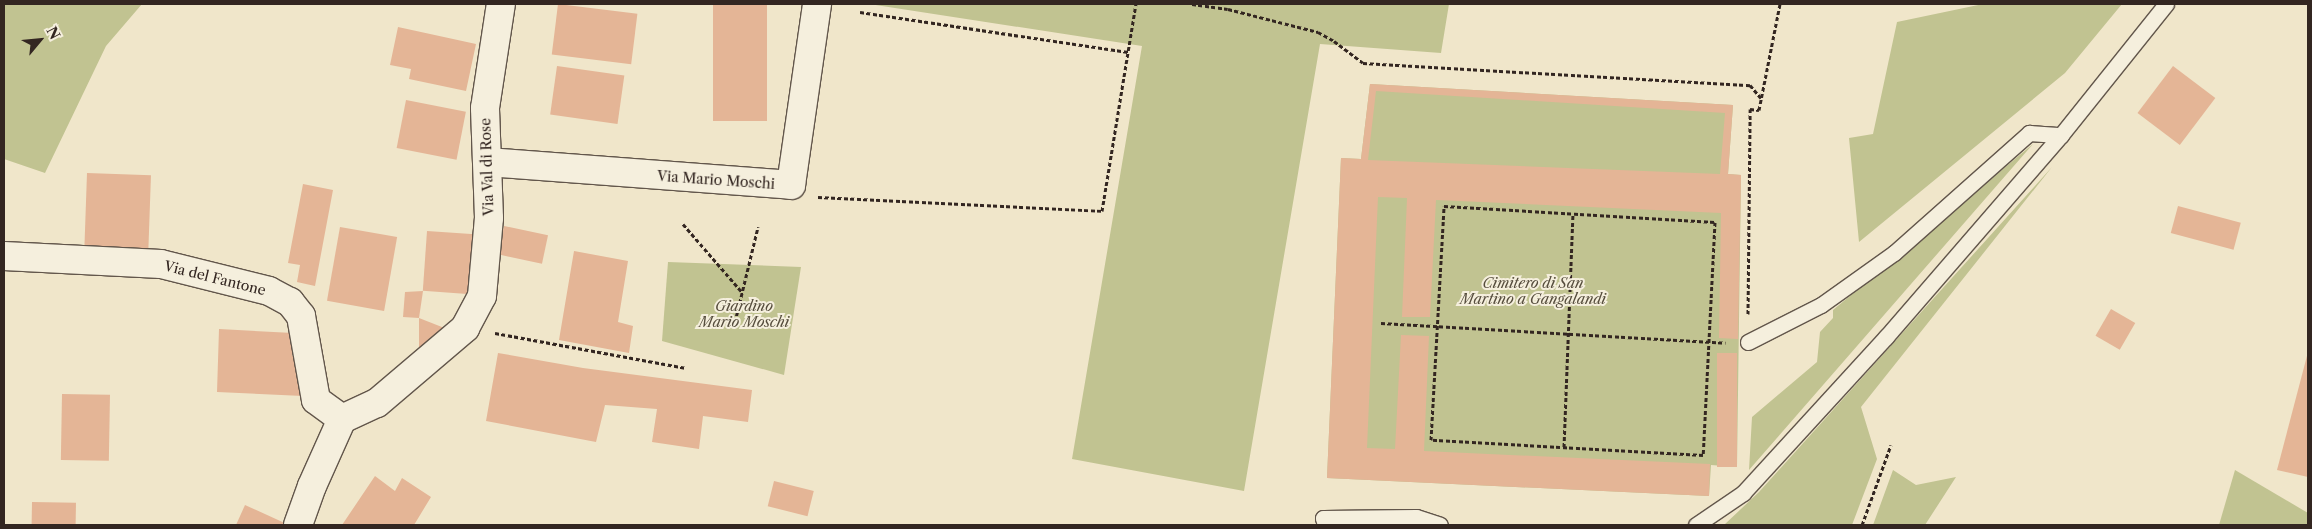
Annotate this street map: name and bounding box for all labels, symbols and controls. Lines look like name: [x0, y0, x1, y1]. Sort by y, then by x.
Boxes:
north arrow: [15, 15, 65, 65]
text: N: [42, 23, 64, 43]
street label: Via Val di Rose: [477, 117, 497, 217]
street label: Via Mario Moschi: [656, 167, 776, 193]
street label: Via del Fantone: [162, 257, 268, 299]
park label: Cimitero di San Martino a Gangalandi: [1460, 275, 1606, 308]
park label: Giardino Mario Moschi: [699, 298, 789, 331]

